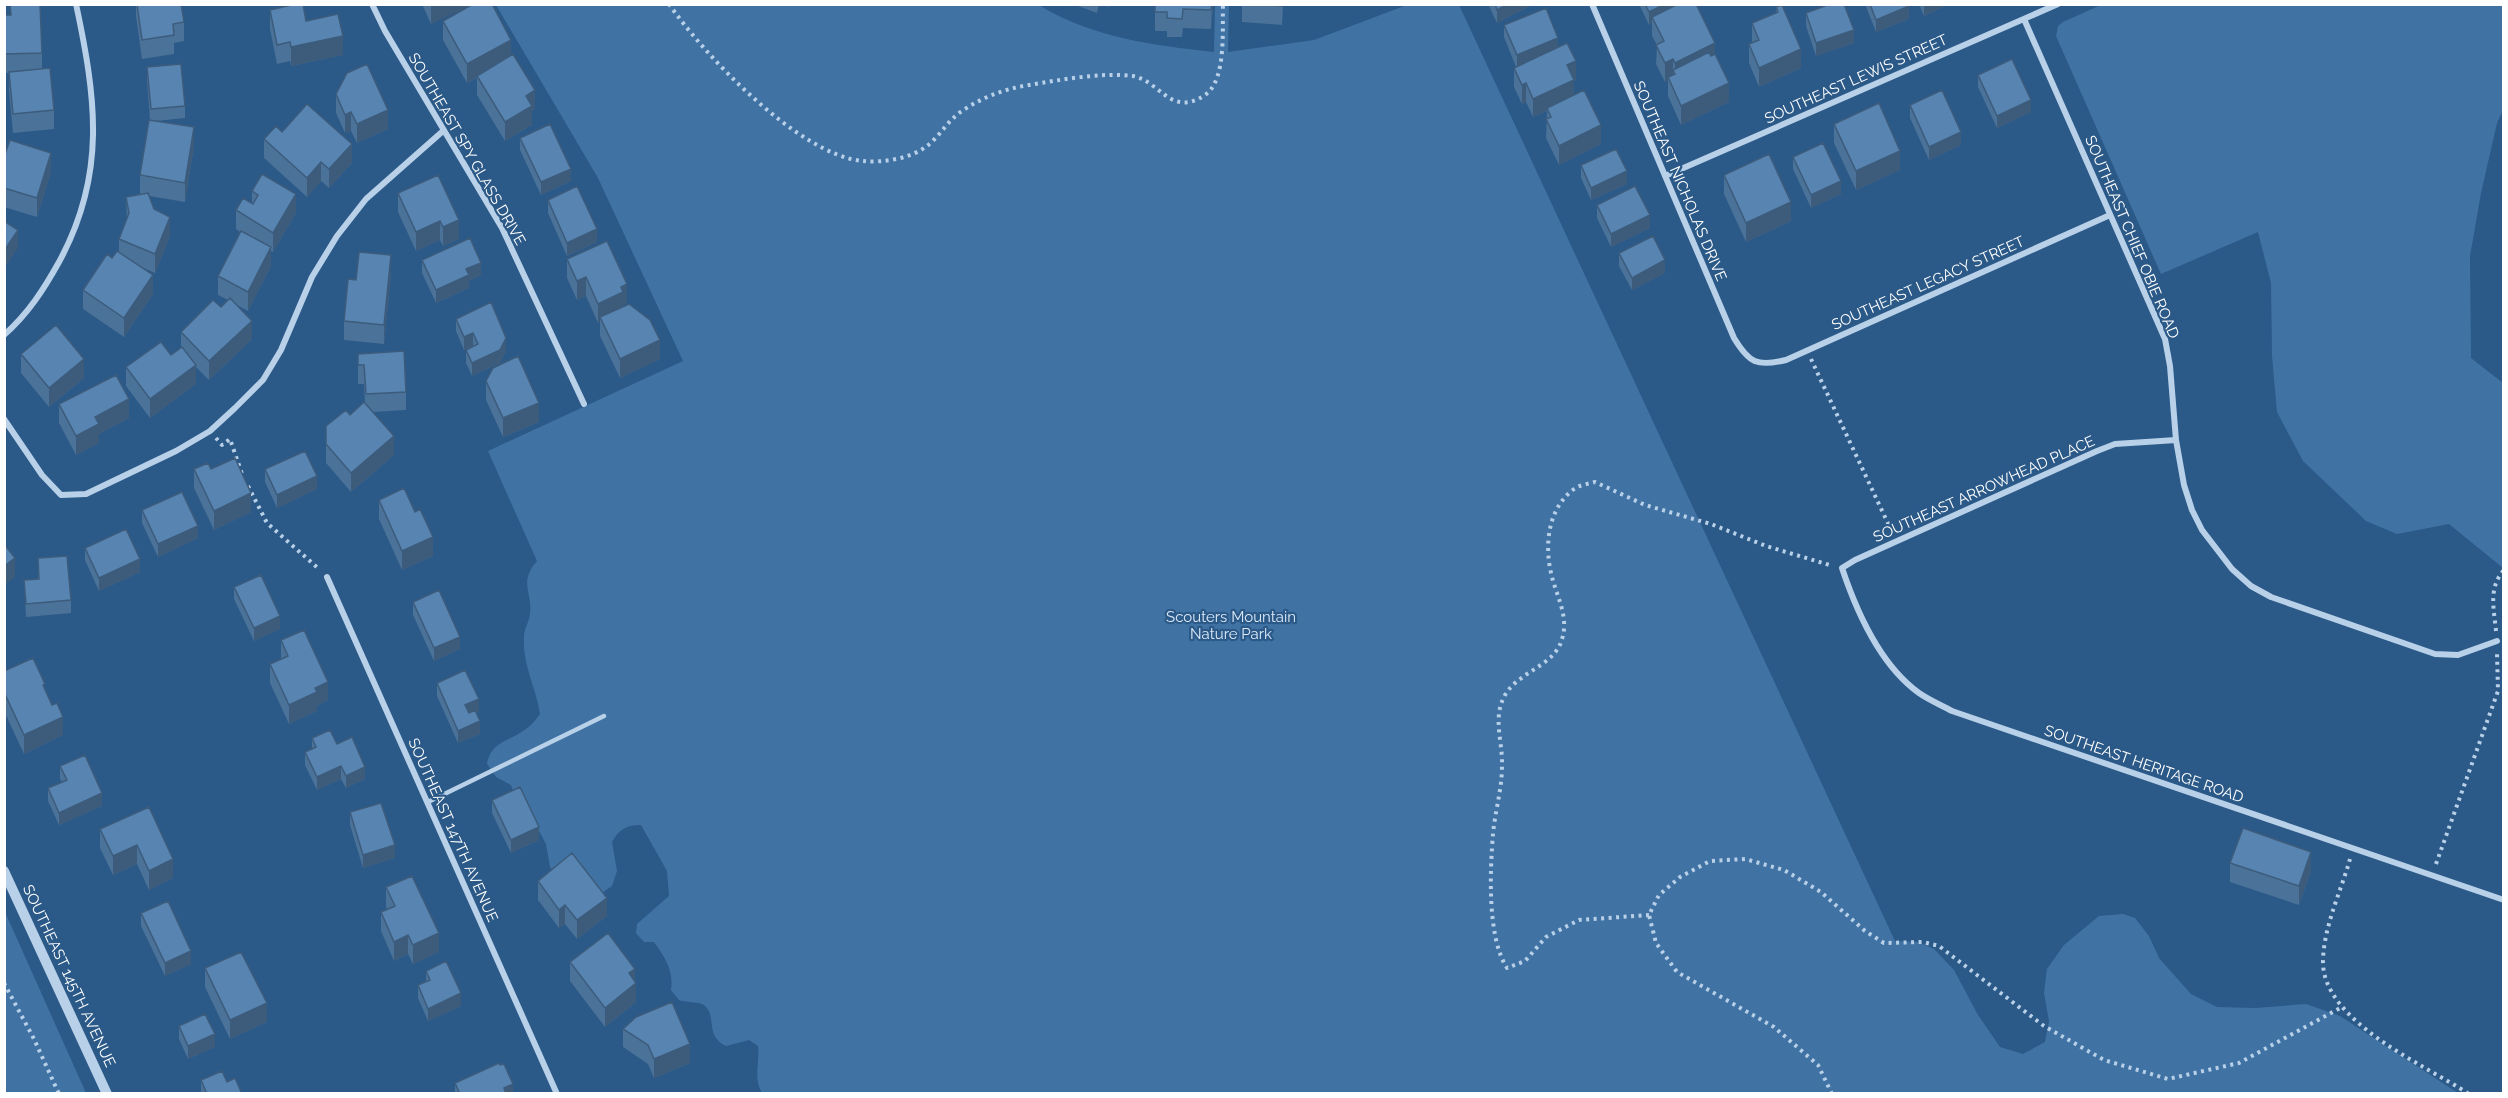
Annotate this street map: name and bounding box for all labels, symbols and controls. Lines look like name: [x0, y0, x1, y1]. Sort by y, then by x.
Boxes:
street label: SOUTHEAST LEWIS STREET: [1762, 30, 1950, 128]
street label: SOUTHEAST SPY GLASS DRIVE: [404, 50, 530, 248]
street label: SOUTHEAST NICHOLAS DRIVE: [1630, 78, 1730, 284]
street label: SOUTHEAST CHIEF OBIE ROAD: [2081, 133, 2183, 341]
street label: SOUTHEAST LEGACY STREET: [1829, 232, 2027, 334]
street label: SOUTHEAST ARROWHEAD PLACE: [1870, 432, 2098, 546]
park label: Scouters Mountain Nature Park: [1166, 608, 1296, 643]
street label: SOUTHEAST HERITAGE ROAD: [2042, 721, 2246, 807]
street label: SOUTHEAST 147TH AVENUE: [404, 735, 502, 925]
street label: SOUTHEAST 145TH AVENUE: [19, 882, 119, 1070]

